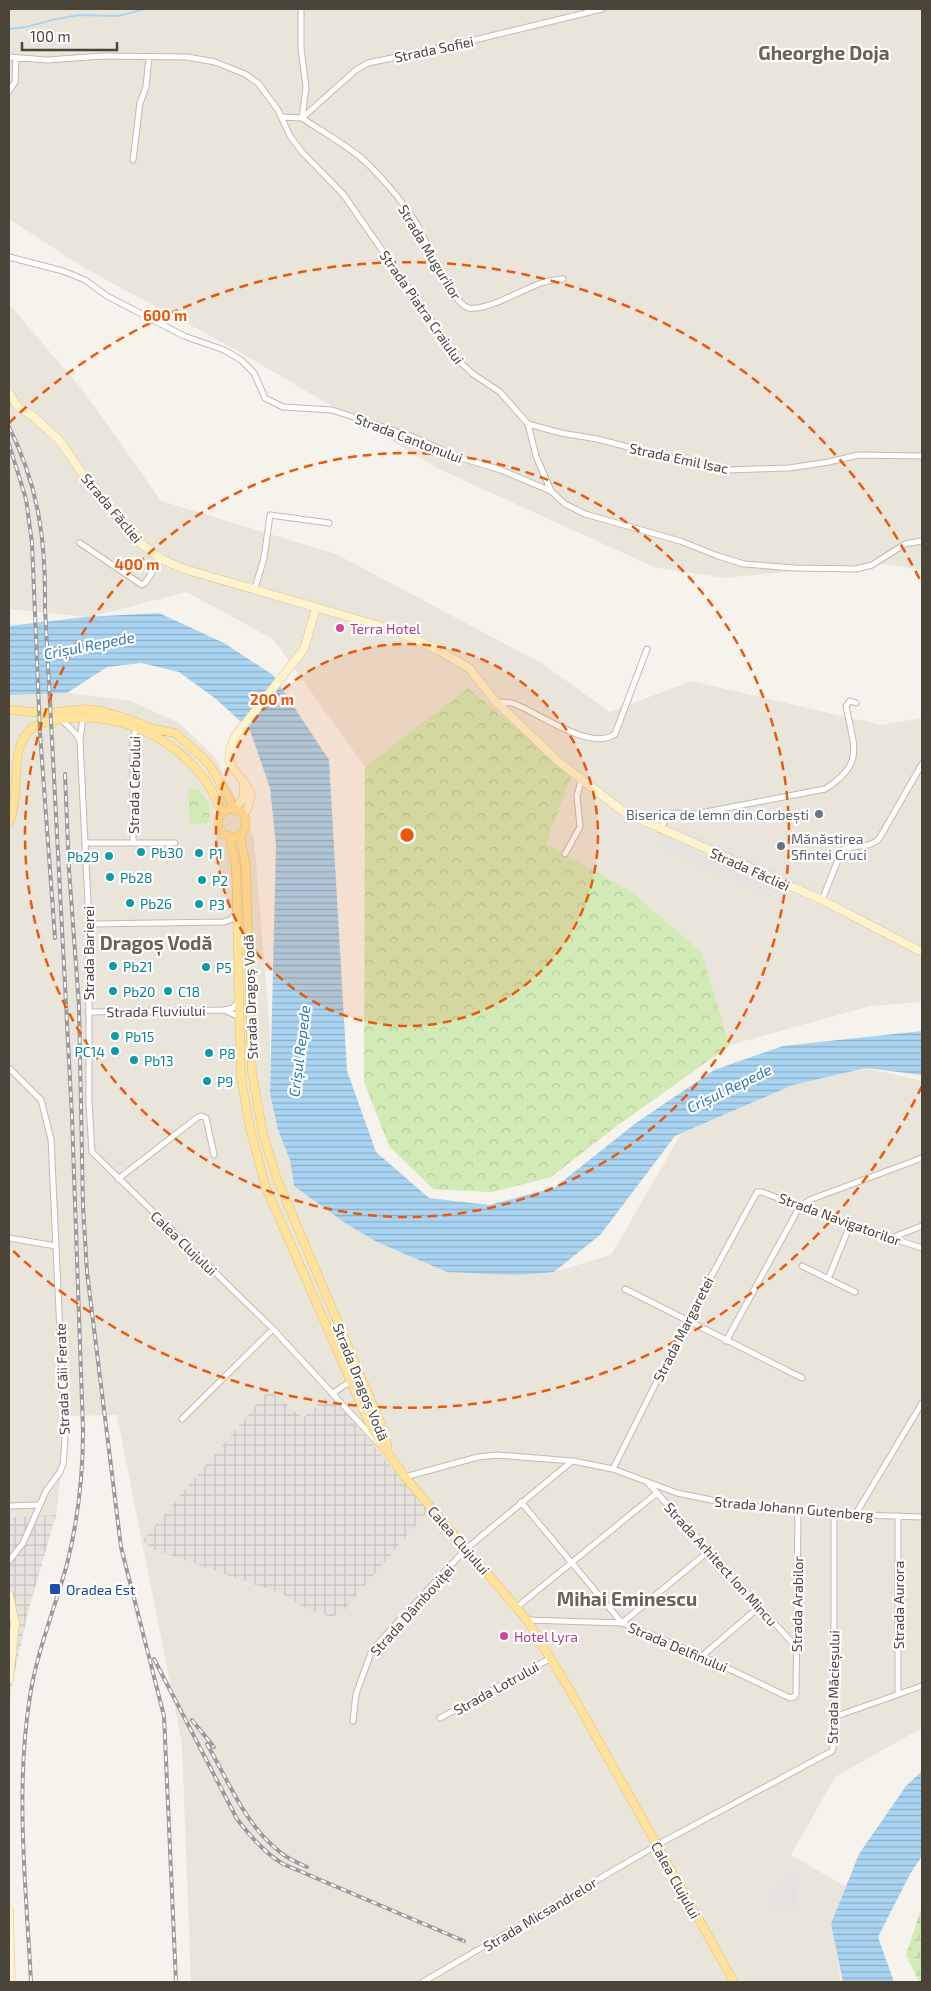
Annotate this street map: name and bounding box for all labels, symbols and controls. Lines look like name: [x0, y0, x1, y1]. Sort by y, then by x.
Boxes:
scale bar: [22, 20, 118, 52]
text: 100 m: [30, 27, 71, 45]
street label: Strada Sofiei: [393, 32, 475, 66]
district label: Gheorghe Doja: [758, 41, 890, 64]
street label: Strada Mugurilor: [395, 201, 465, 303]
street label: Strada Piatra Craiului: [376, 247, 468, 367]
text: 600 m: [143, 306, 187, 324]
street label: Strada Cantonului: [353, 410, 465, 466]
street label: Strada Emil Isac: [628, 439, 730, 477]
street label: Strada Făcliei: [78, 470, 146, 546]
text: 400 m: [115, 555, 159, 573]
place label: Terra Hotel: [350, 620, 421, 637]
marker: Terra Hotel: [334, 622, 346, 634]
water label: Crișul Repede: [42, 627, 136, 665]
text: 200 m: [250, 690, 294, 708]
street label: Strada Cerbului: [125, 736, 143, 834]
place label: Biserica de lemn din Corbești: [626, 806, 809, 824]
marker: Biserica de lemn din Corbești: [813, 808, 825, 820]
centre of rings: [398, 826, 416, 844]
place label: Mănăstirea Sfintei Cruci: [791, 830, 867, 863]
marker: Mănăstirea Sfintei Cruci: [775, 840, 787, 852]
place label: Pb30: [151, 844, 183, 861]
street label: Strada Făcliei: [707, 844, 793, 894]
place label: P1: [209, 845, 223, 862]
marker: Pb30: [135, 846, 147, 858]
marker: P1: [193, 847, 205, 859]
place label: Pb29: [67, 848, 99, 865]
marker: Pb29: [103, 850, 115, 862]
place label: Pb28: [120, 869, 153, 886]
marker: Pb28: [104, 871, 116, 883]
place label: P2: [212, 872, 228, 889]
marker: P2: [196, 874, 208, 886]
place label: Pb26: [140, 895, 172, 912]
place label: P3: [209, 896, 225, 913]
marker: Pb26: [124, 897, 136, 909]
marker: P3: [193, 898, 205, 910]
street label: Strada Barierei: [80, 906, 97, 1000]
district label: Dragoș Vodă: [100, 931, 212, 957]
street label: Strada Dragoș Vodă: [239, 934, 262, 1060]
place label: Pb21: [123, 958, 153, 975]
place label: P5: [216, 959, 232, 976]
marker: Pb21: [107, 960, 119, 972]
marker: P5: [200, 961, 212, 973]
place label: Pb20: [123, 983, 156, 1000]
place label: C18: [178, 983, 200, 1000]
marker: Pb20: [107, 985, 119, 997]
marker: C18: [162, 985, 174, 997]
street label: Strada Fluviului: [106, 1002, 206, 1020]
water label: Crișul Repede: [284, 1004, 316, 1098]
place label: Pb15: [125, 1028, 154, 1045]
marker: Pb15: [109, 1030, 121, 1042]
place label: PC14: [75, 1043, 105, 1060]
marker: PC14: [109, 1045, 121, 1057]
place label: P8: [219, 1045, 236, 1062]
marker: P8: [203, 1047, 215, 1059]
place label: Pb13: [144, 1052, 174, 1069]
marker: Pb13: [128, 1054, 140, 1066]
water label: Crișul Repede: [684, 1060, 775, 1118]
place label: P9: [217, 1073, 233, 1090]
marker: P9: [201, 1075, 213, 1087]
street label: Strada Navigatorilor: [776, 1189, 904, 1249]
street label: Calea Clujului: [147, 1207, 221, 1279]
street label: Strada Margaretei: [649, 1274, 717, 1384]
street label: Strada Dragoș Vodă: [329, 1321, 392, 1444]
street label: Strada Căii Ferate: [52, 1323, 72, 1435]
street label: Strada Johann Gutenberg: [714, 1493, 874, 1523]
street label: Strada Arhitect Ion Mincu: [661, 1499, 781, 1629]
street label: Calea Clujului: [425, 1502, 493, 1578]
street label: Strada Arabilor: [788, 1555, 806, 1652]
street label: Strada Dâmboviței: [366, 1561, 458, 1660]
street label: Strada Aurora: [890, 1561, 907, 1649]
place label: Oradea Est: [66, 1581, 135, 1598]
marker: Oradea Est: [48, 1582, 62, 1596]
district label: Mihai Eminescu: [557, 1587, 697, 1610]
street label: Strada Delfinului: [626, 1618, 730, 1676]
place label: Hotel Lyra: [514, 1628, 578, 1645]
marker: Hotel Lyra: [498, 1630, 510, 1642]
street label: Strada Măcieșului: [824, 1630, 843, 1744]
street label: Strada Lotrului: [450, 1658, 542, 1718]
street label: Calea Clujului: [648, 1839, 704, 1921]
street label: Strada Micsandrelor: [480, 1873, 600, 1955]

